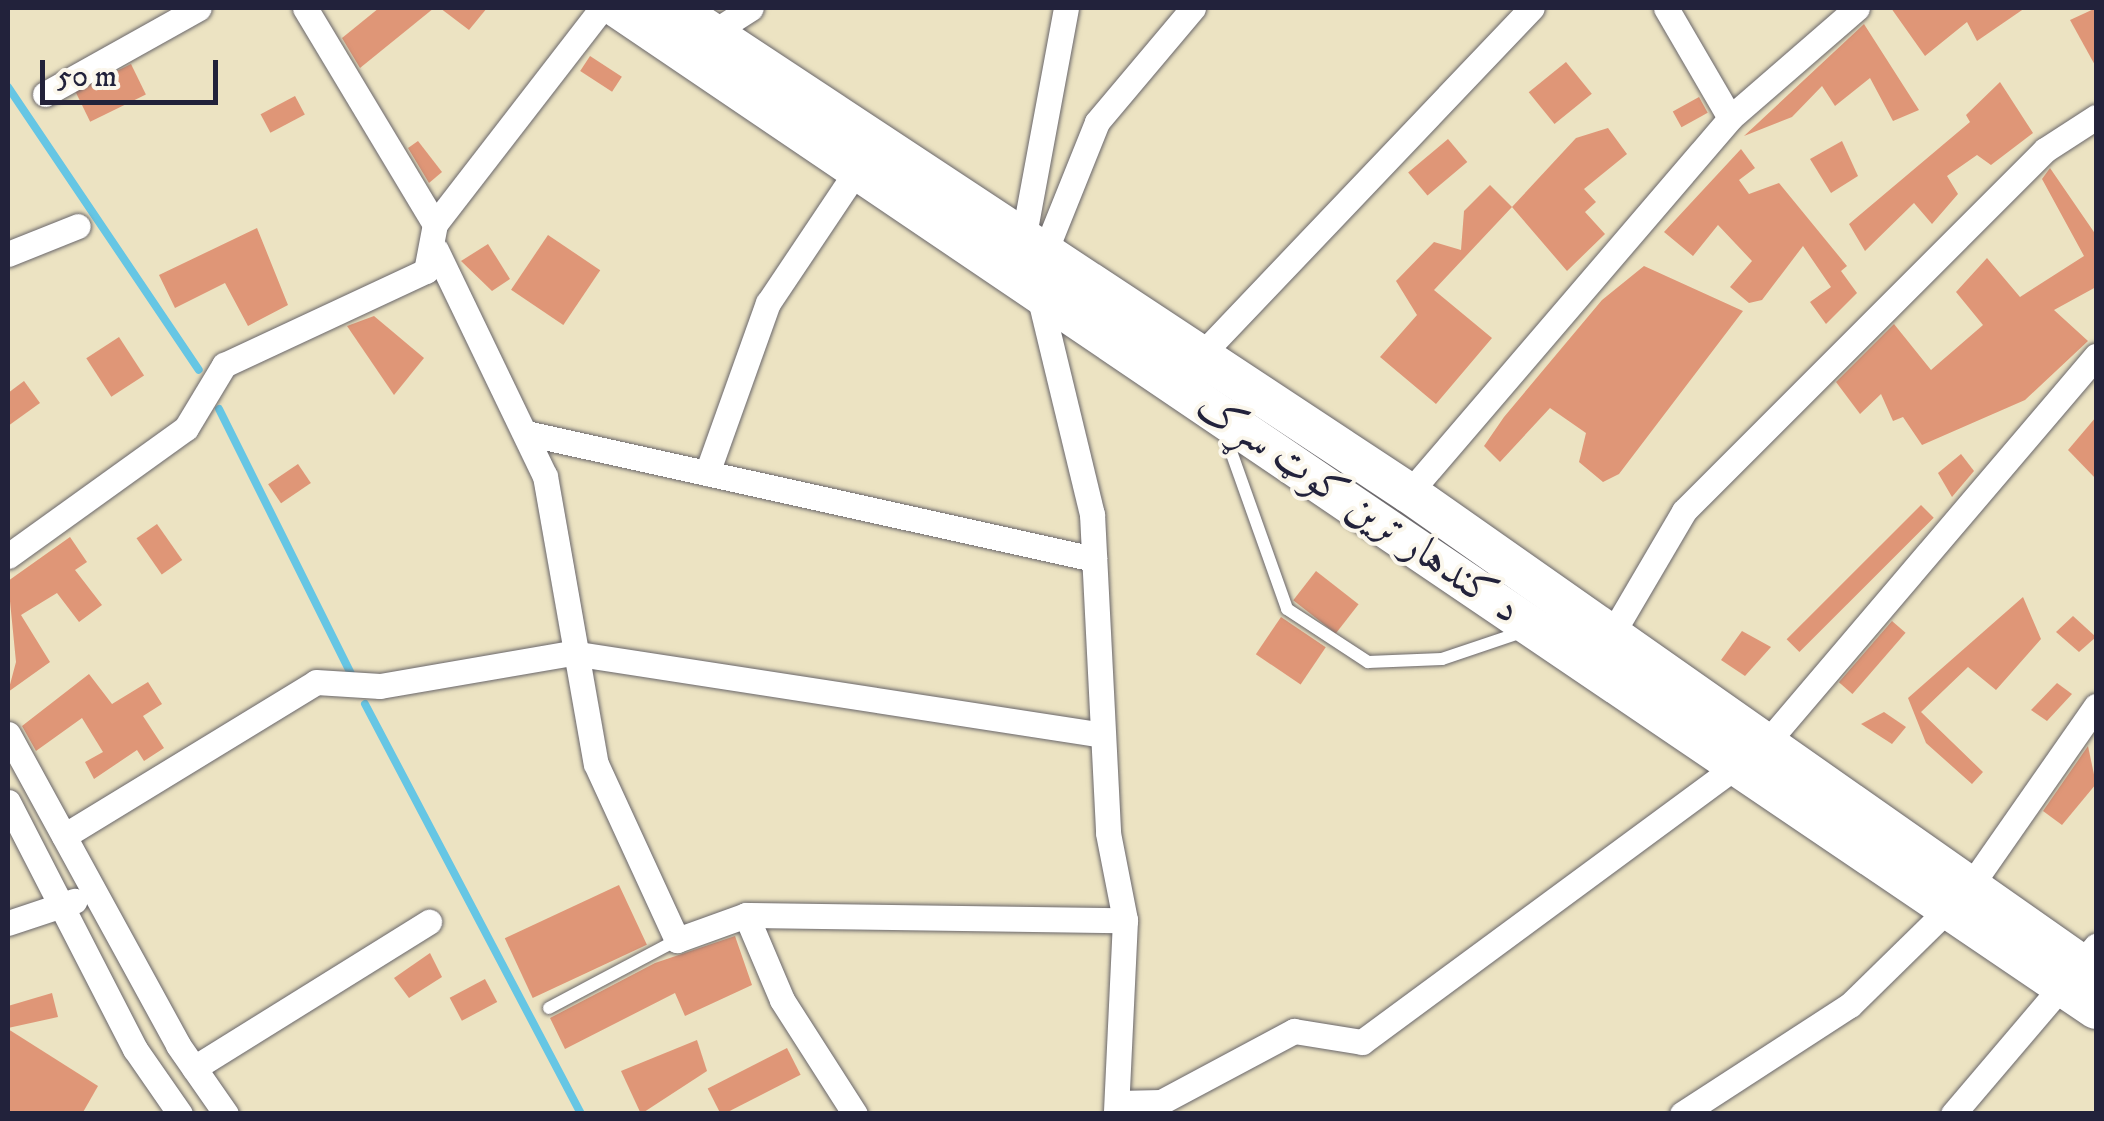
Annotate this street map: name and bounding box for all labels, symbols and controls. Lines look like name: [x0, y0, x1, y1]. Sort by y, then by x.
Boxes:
scale bar: [45, 40, 222, 102]
text: 50 m: [57, 59, 117, 96]
street label: د کندهار ترين کوټ سړک: [1186, 381, 1530, 635]

